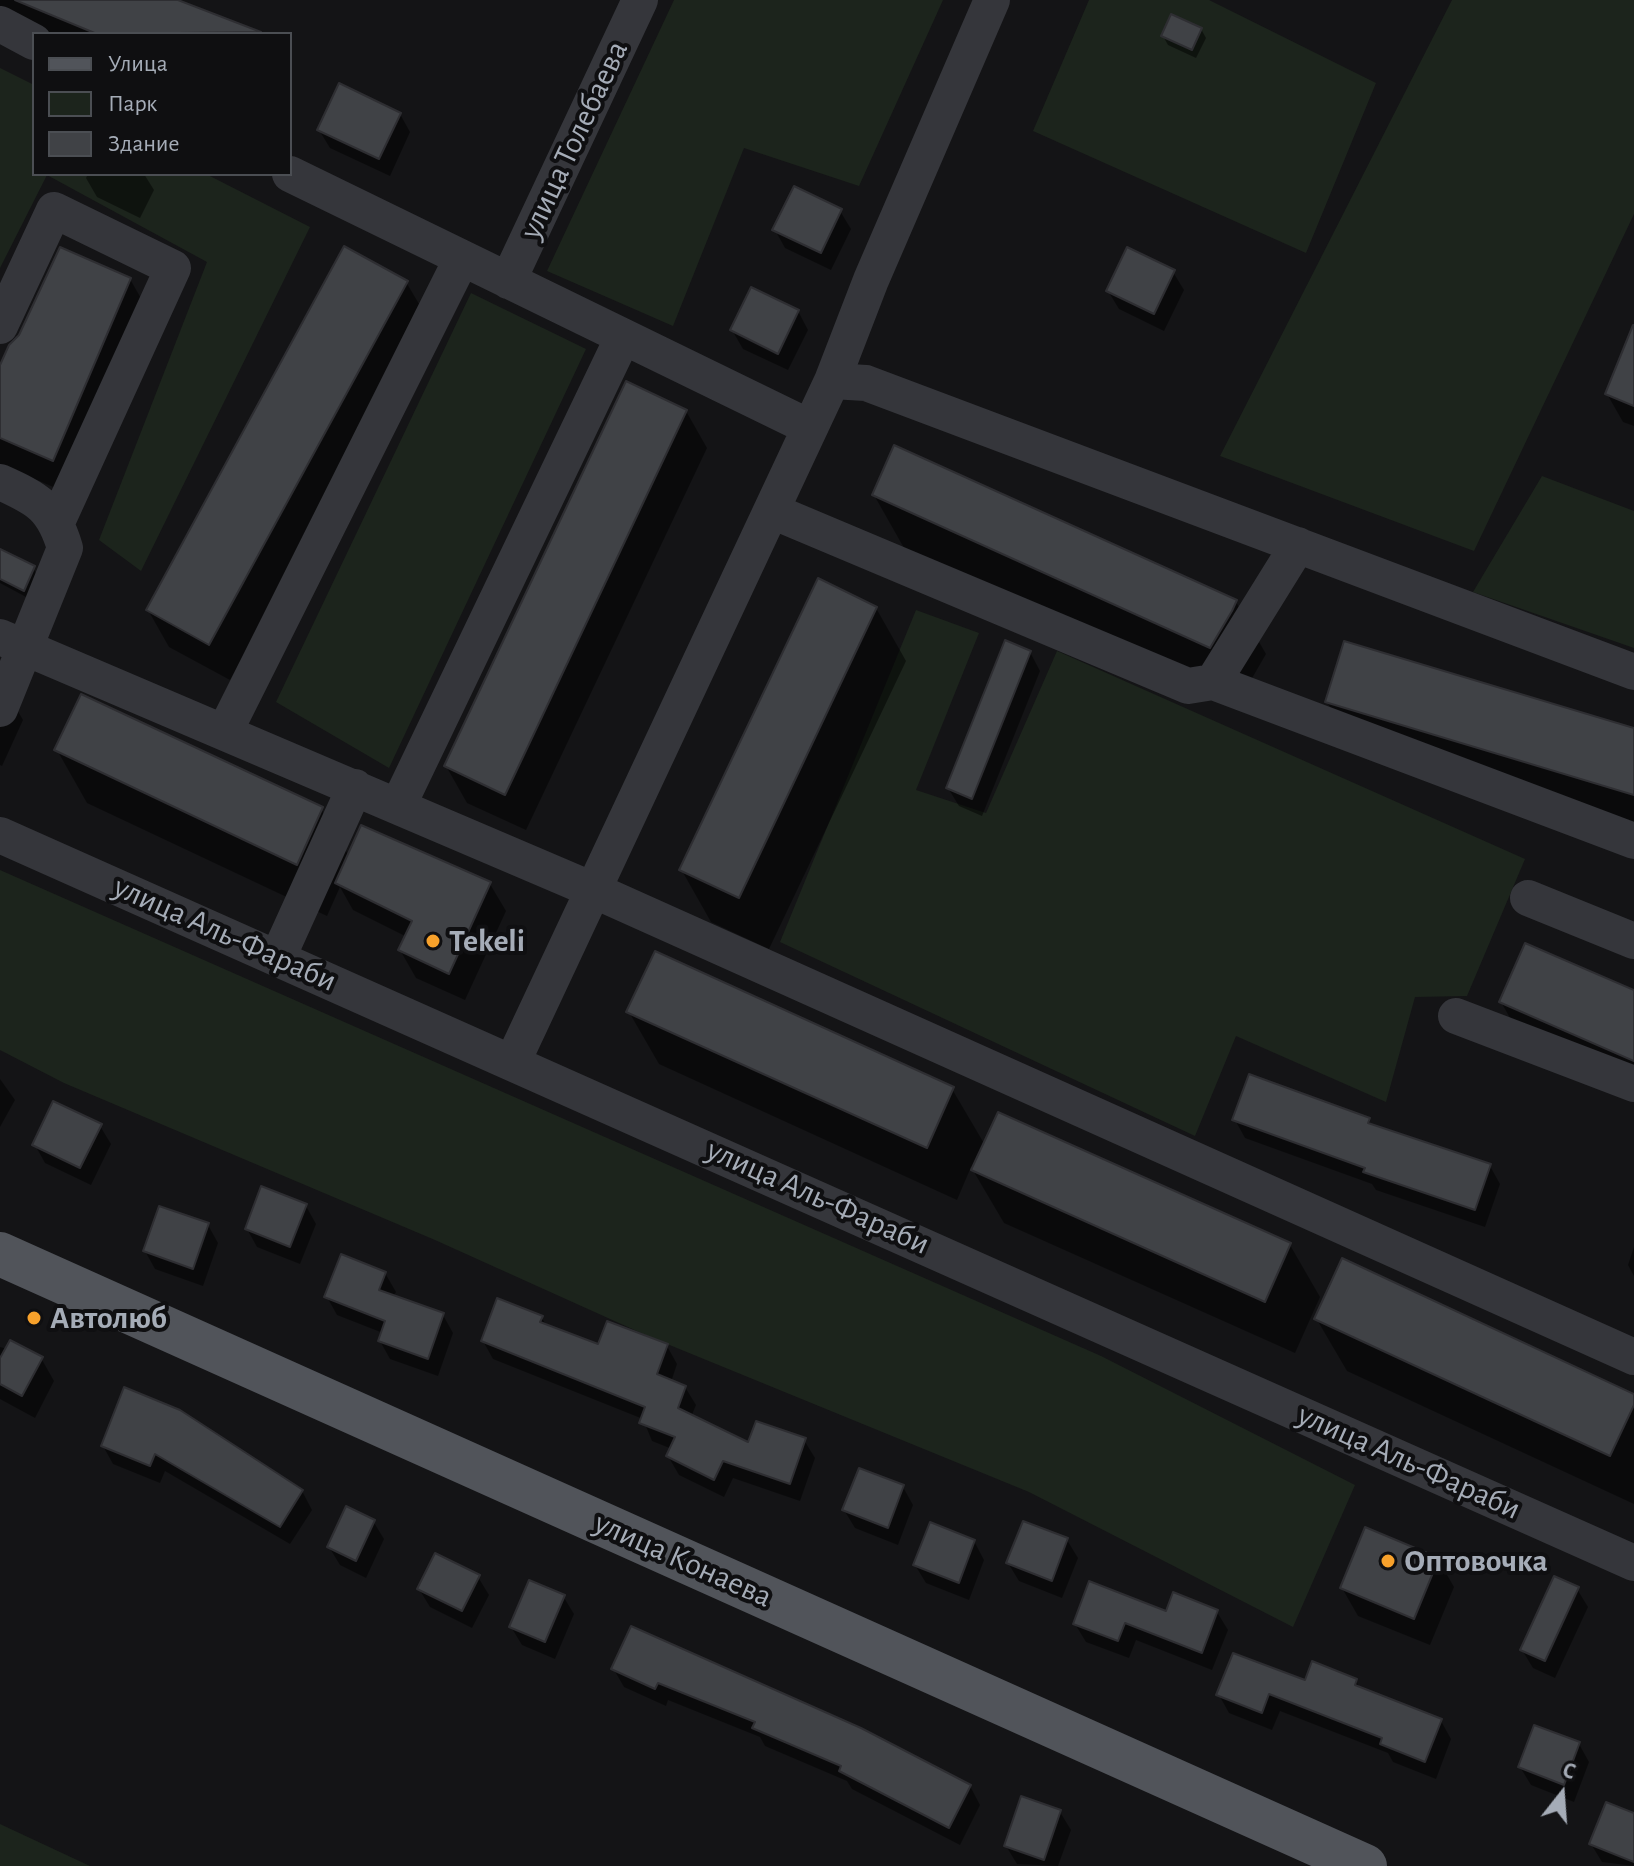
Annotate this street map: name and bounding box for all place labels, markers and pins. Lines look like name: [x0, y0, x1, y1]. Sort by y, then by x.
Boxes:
place label: Tekeli: [449, 922, 525, 960]
marker: Tekeli: [424, 932, 442, 950]
place label: Автолюб: [50, 1299, 167, 1337]
marker: Автолюб: [25, 1309, 43, 1327]
place label: Оптовочка: [1404, 1542, 1548, 1580]
marker: Оптовочка: [1379, 1552, 1397, 1570]

